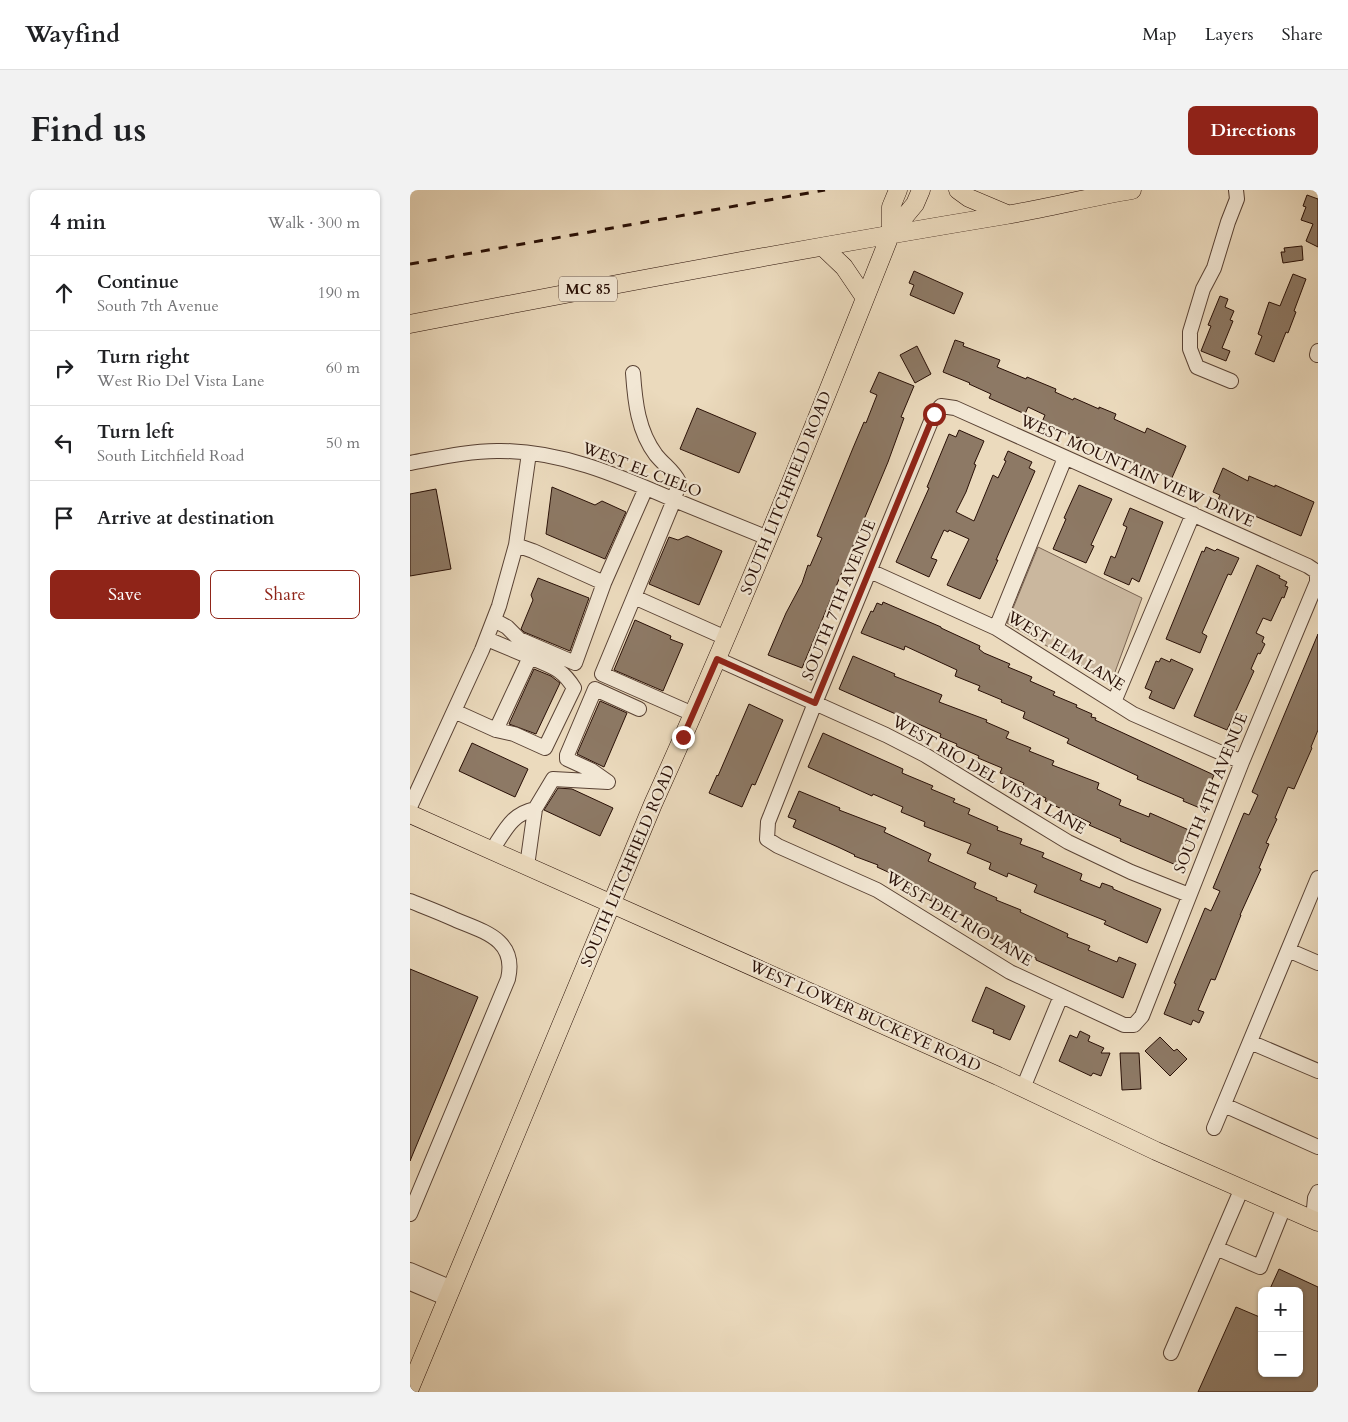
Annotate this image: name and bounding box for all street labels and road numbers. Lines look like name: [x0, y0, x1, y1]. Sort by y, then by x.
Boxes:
road number: MC 85: [559, 276, 617, 302]
street label: SOUTH LITCHFIELD ROAD: [735, 388, 837, 598]
street label: WEST MOUNTAIN VIEW DRIVE: [1016, 409, 1258, 533]
street label: WEST EL CIELO: [578, 437, 705, 503]
street label: SOUTH 7TH AVENUE: [797, 516, 881, 684]
street label: WEST ELM LANE: [1002, 605, 1129, 696]
street label: SOUTH 4TH AVENUE: [1169, 709, 1253, 877]
street label: WEST RIO DEL VISTA LANE: [887, 710, 1090, 840]
street label: SOUTH LITCHFIELD ROAD: [575, 762, 681, 970]
street label: WEST DEL RIO LANE: [881, 866, 1037, 972]
street label: WEST LOWER BUCKEYE ROAD: [745, 954, 984, 1077]

